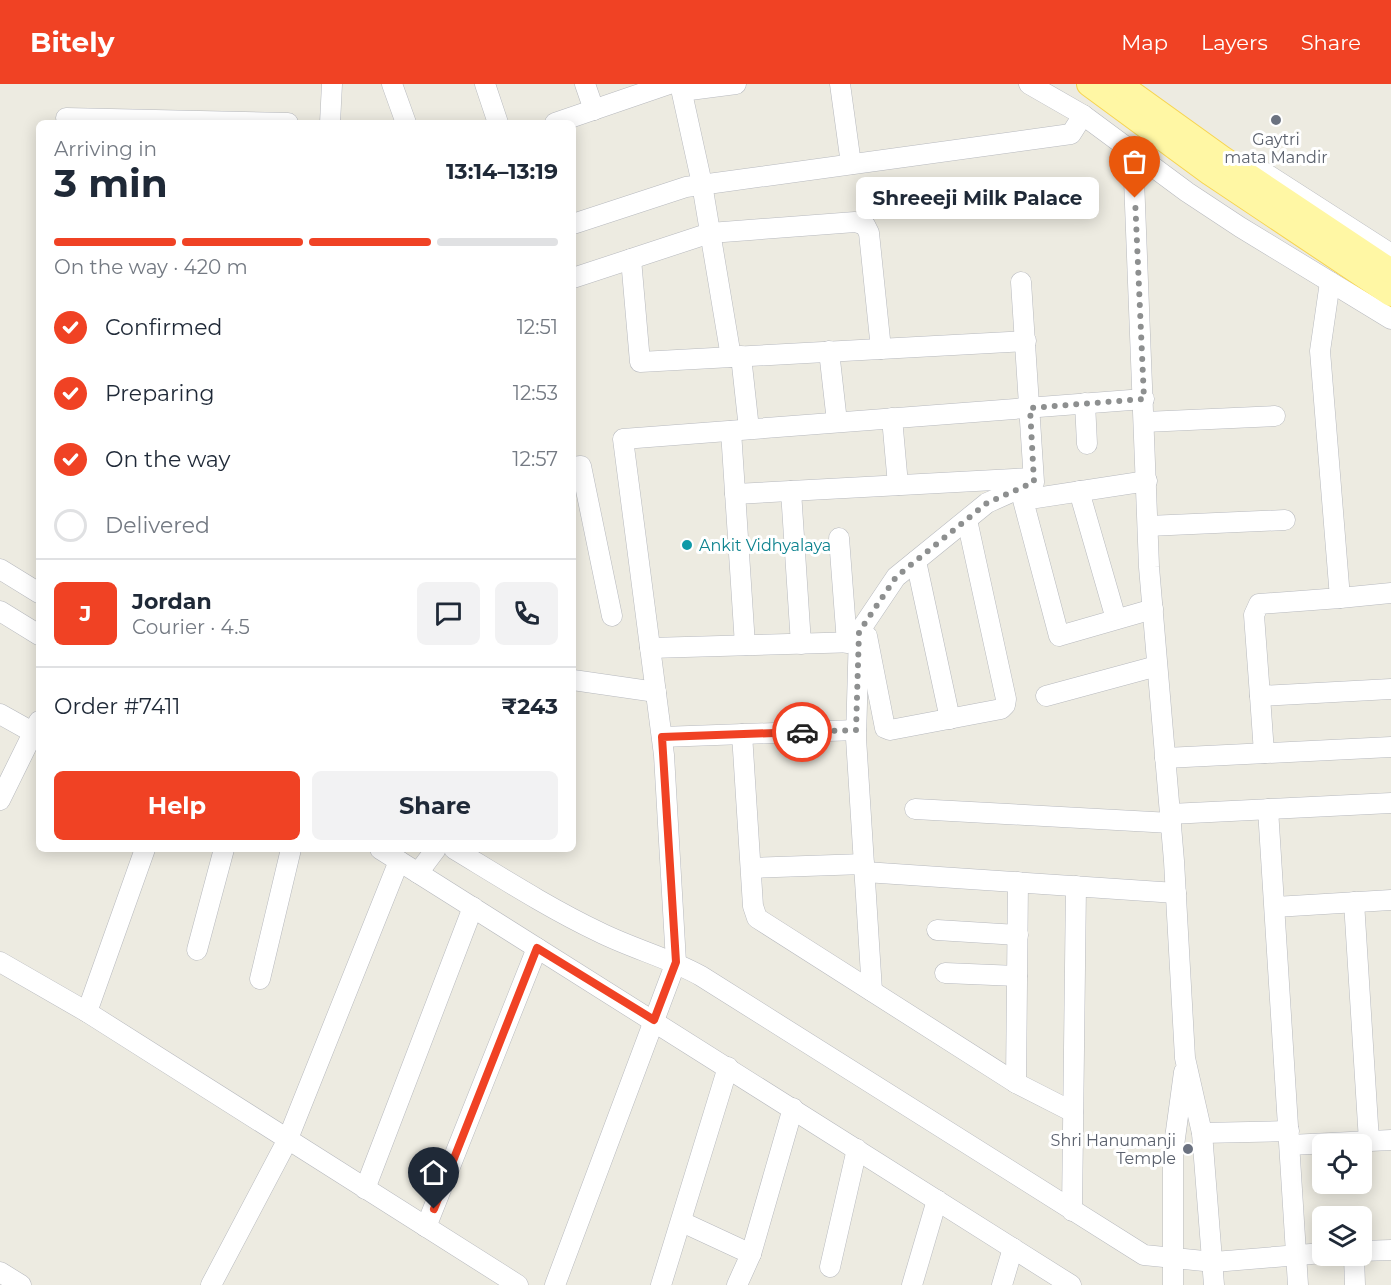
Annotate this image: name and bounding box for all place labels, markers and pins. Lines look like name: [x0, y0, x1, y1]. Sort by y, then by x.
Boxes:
marker: Gaytri mata Mandir: [1269, 113, 1283, 127]
place label: Gaytri mata Mandir: [1224, 130, 1328, 167]
pin: [1109, 136, 1160, 198]
callout: Shreeeji Milk Palace: [856, 177, 1099, 219]
place label: Ankit Vidhyalaya: [699, 536, 831, 555]
marker: Ankit Vidhyalaya: [680, 538, 694, 552]
place label: Shri Hanumanji Temple: [1051, 1131, 1176, 1168]
marker: Shri Hanumanji Temple: [1181, 1142, 1195, 1156]
pin: [408, 1147, 459, 1209]

